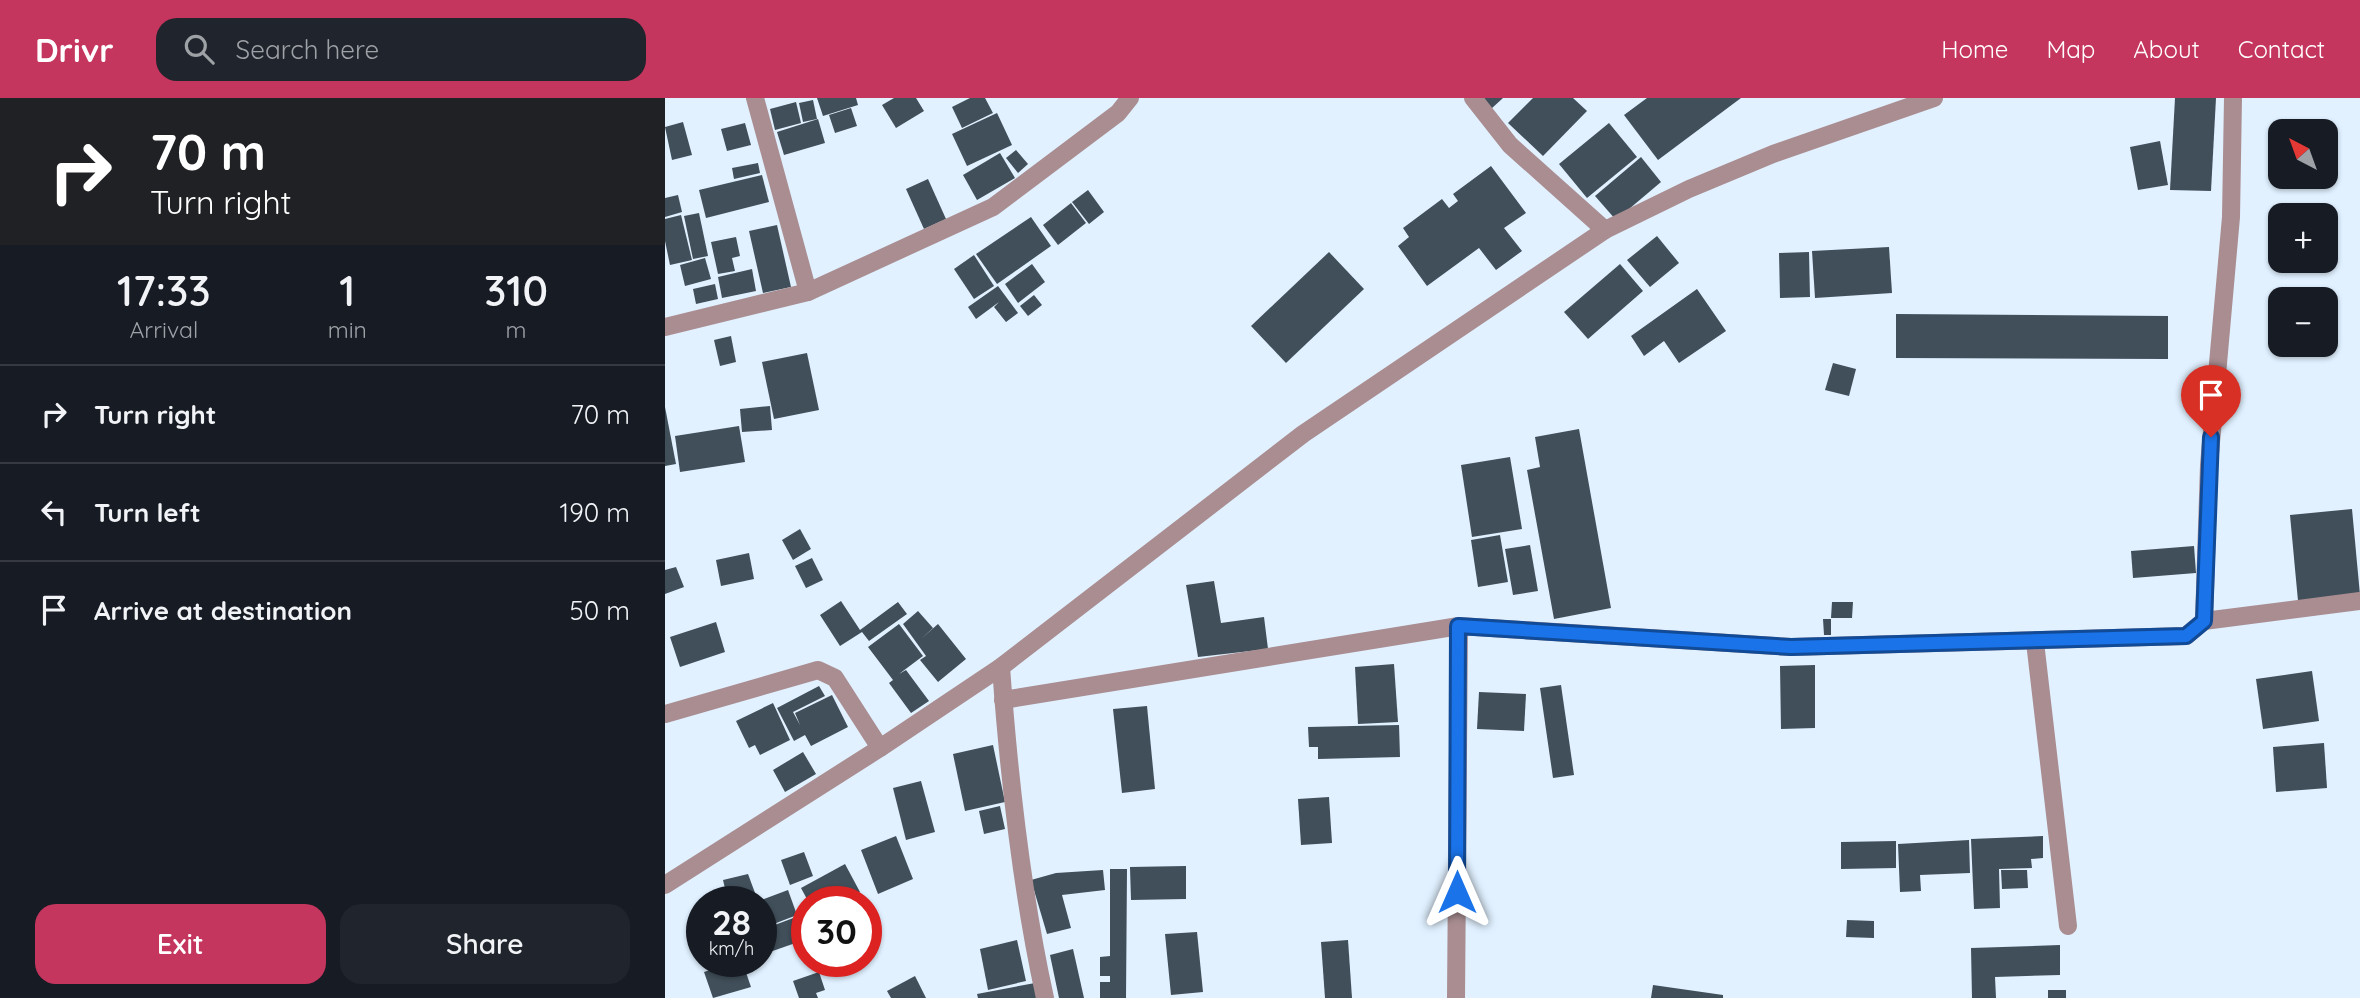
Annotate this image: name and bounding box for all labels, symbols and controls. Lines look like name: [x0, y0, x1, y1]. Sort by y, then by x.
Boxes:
search box: [156, 18, 646, 81]
text: Drivr: [35, 29, 114, 70]
icon: search: [180, 30, 218, 68]
text: Search here: [236, 33, 379, 66]
text: Home: [1941, 34, 2008, 64]
text: Map: [2046, 34, 2095, 64]
text: About: [2133, 34, 2200, 64]
text: Contact: [2238, 34, 2325, 64]
north arrow: [2268, 119, 2338, 189]
map controls: [2268, 119, 2338, 357]
text: 70 m: [150, 121, 266, 182]
icon: right: [35, 126, 126, 217]
text: Turn right: [150, 182, 291, 222]
button: +: [2268, 203, 2338, 273]
text: 17:33: [117, 264, 211, 317]
text: 1: [339, 264, 355, 317]
text: 310: [484, 264, 548, 317]
button: −: [2268, 287, 2338, 357]
text: Arrival: [129, 315, 198, 344]
text: min: [328, 315, 367, 344]
text: m: [505, 315, 526, 344]
pin: [2181, 365, 2241, 437]
icon: arrive: [2192, 376, 2230, 414]
icon: right: [35, 395, 73, 433]
text: Turn right: [94, 398, 216, 431]
text: 70 m: [570, 398, 630, 431]
icon: left: [35, 493, 73, 531]
text: Turn left: [94, 496, 201, 529]
text: 190 m: [560, 496, 630, 529]
icon: arrive: [35, 591, 73, 629]
text: Arrive at destination: [94, 594, 352, 627]
text: 50 m: [570, 594, 630, 627]
position arrow: [1420, 855, 1494, 929]
speed limit sign: 30: [791, 886, 882, 977]
text: 28: [712, 900, 751, 944]
button: Exit: [35, 904, 326, 984]
button: Share: [340, 904, 630, 984]
text: km/h: [709, 937, 754, 960]

